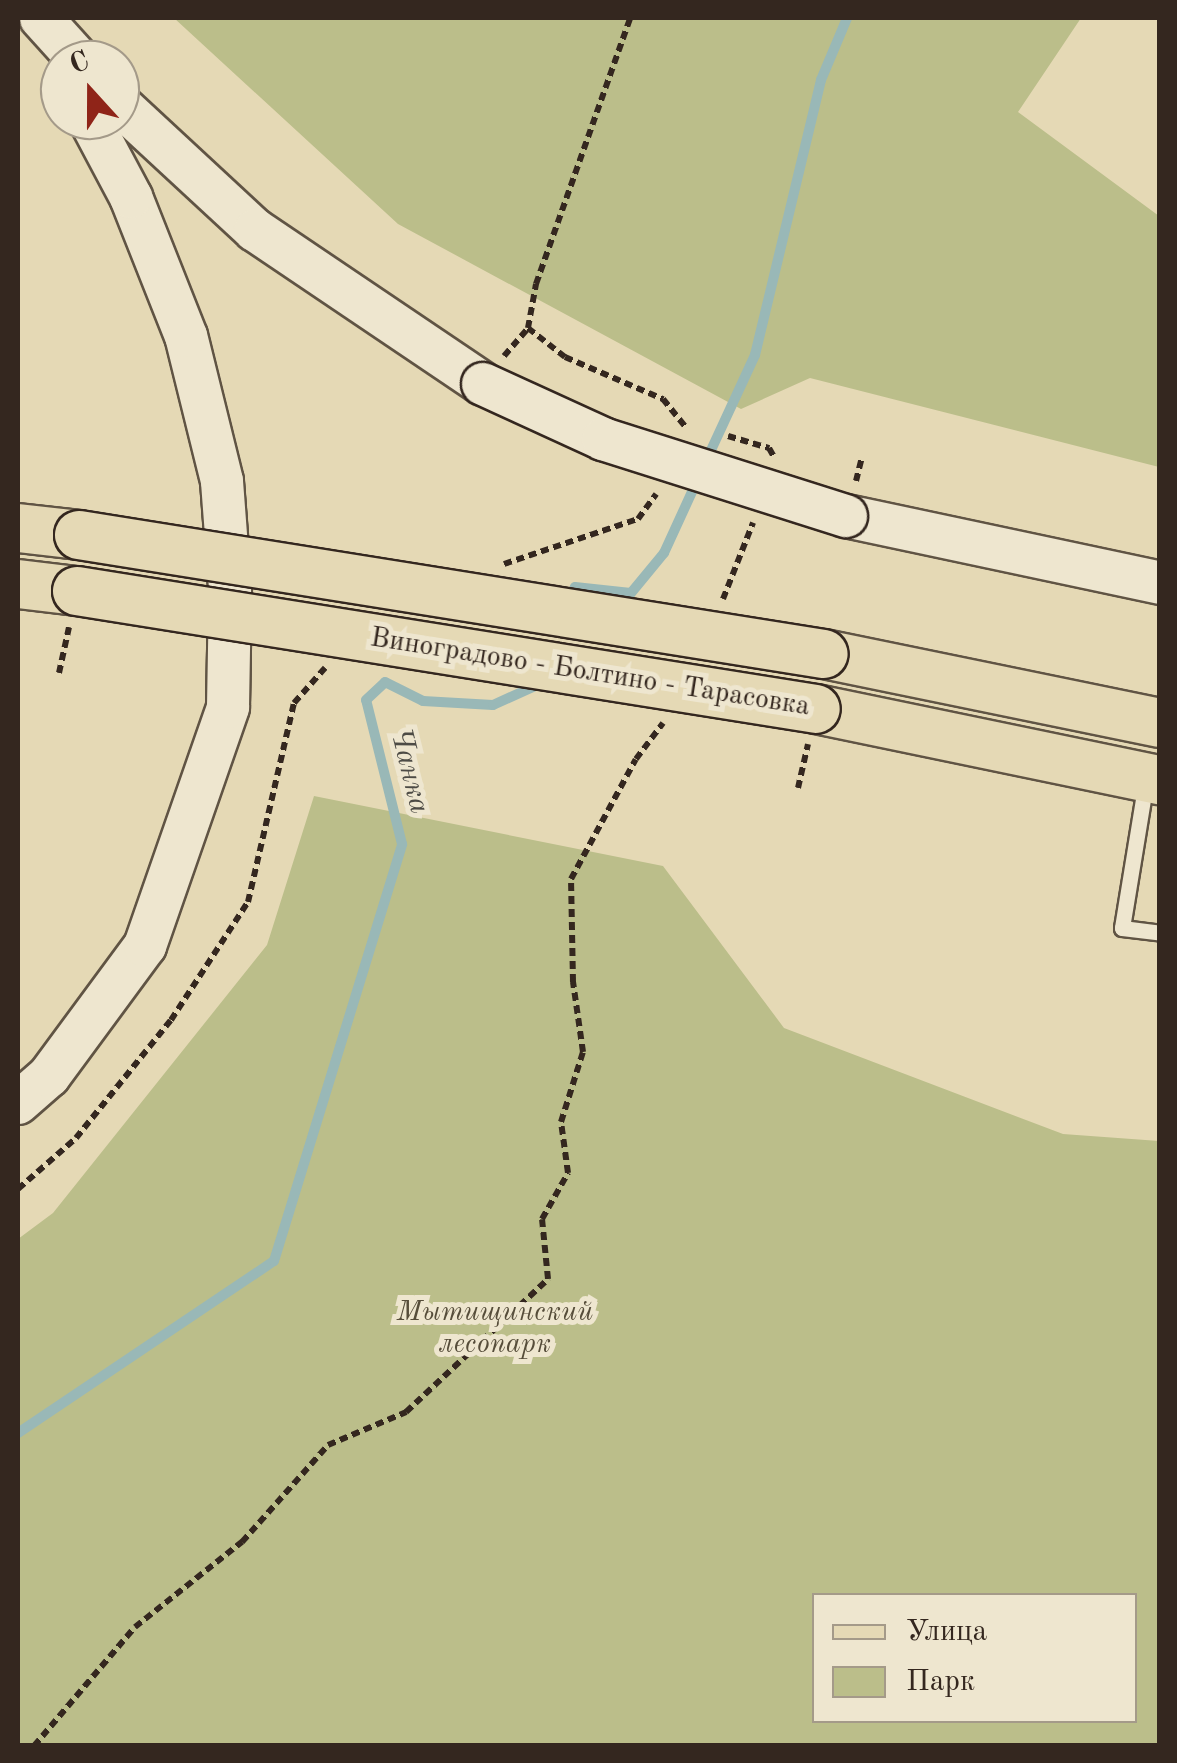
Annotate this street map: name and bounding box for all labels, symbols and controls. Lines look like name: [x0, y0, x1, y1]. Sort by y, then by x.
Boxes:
north arrow: [40, 40, 140, 140]
text: С: [66, 47, 94, 80]
street label: Виноградово - Болтино - Тарасовка: [368, 622, 812, 724]
water label: Чанка: [381, 724, 437, 818]
park label: Мытищинский лесопарк: [397, 1296, 593, 1362]
legend: [812, 1593, 1137, 1723]
text: Улица: [906, 1617, 987, 1647]
text: Парк: [906, 1667, 975, 1697]

